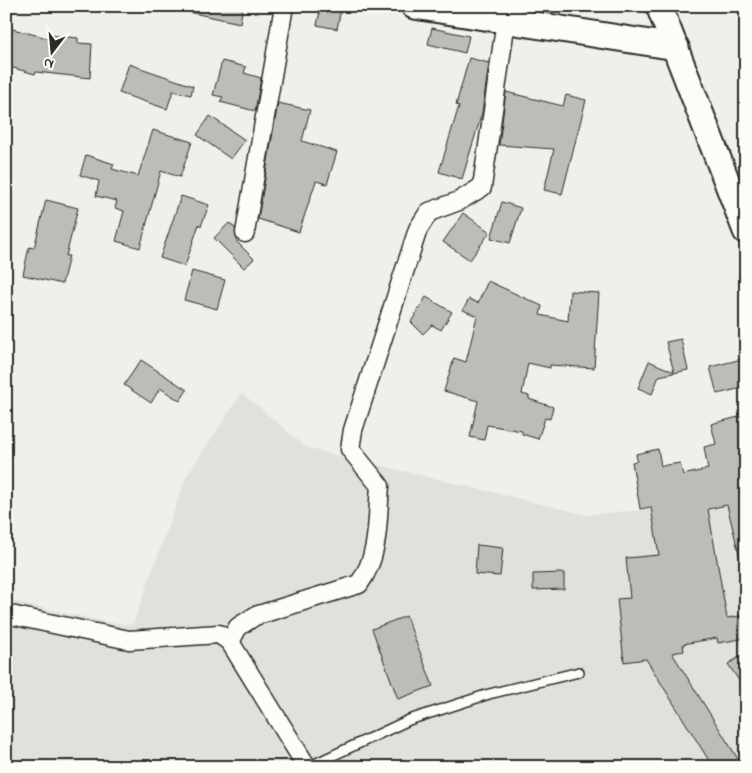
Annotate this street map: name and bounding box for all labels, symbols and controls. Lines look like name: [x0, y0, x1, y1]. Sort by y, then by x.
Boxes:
north arrow: [28, 28, 78, 78]
text: N: [41, 52, 56, 74]

